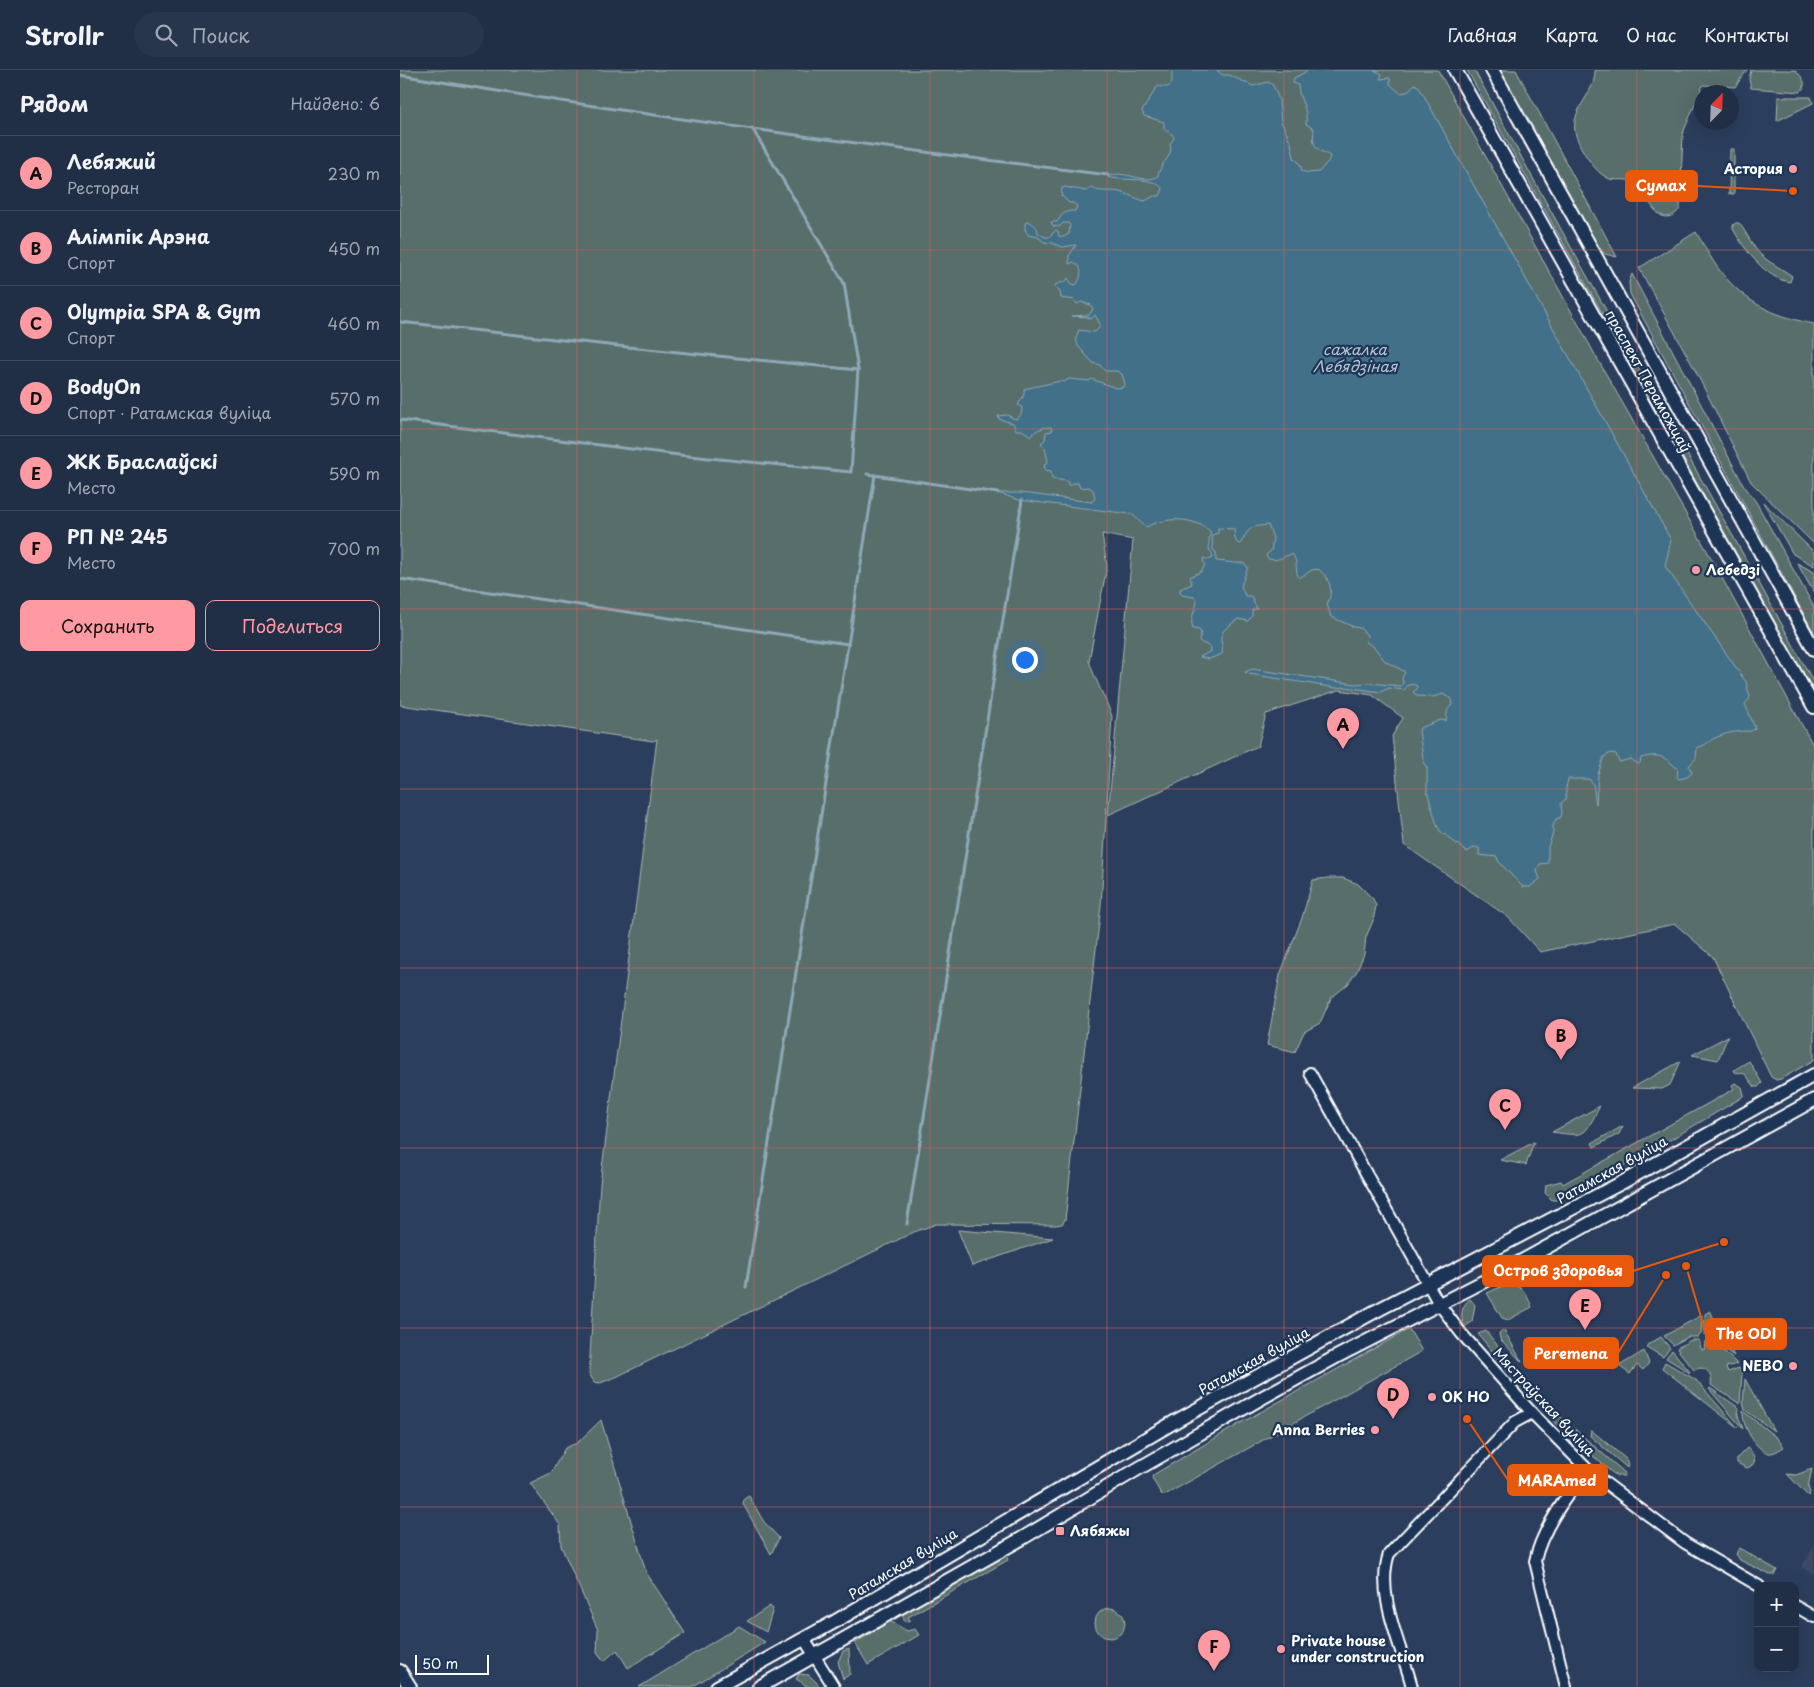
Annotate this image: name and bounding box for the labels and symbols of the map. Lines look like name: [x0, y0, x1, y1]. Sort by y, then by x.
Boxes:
north arrow: [1694, 85, 1739, 130]
place label: Астория: [1723, 158, 1783, 179]
marker: Астория: [1787, 163, 1799, 175]
callout: Сумах: [1626, 171, 1697, 201]
text: Сумах: [1636, 173, 1686, 196]
street label: праспект Пераможцаў: [1600, 306, 1696, 456]
water label: сажалка Лебядзіная: [1313, 337, 1398, 377]
place label: Лебедзі: [1706, 559, 1760, 580]
marker: Лебедзі: [1690, 564, 1702, 576]
your location: [1012, 647, 1038, 673]
pin: A: [1327, 708, 1359, 749]
pin: B: [1545, 1019, 1577, 1060]
pin: C: [1489, 1089, 1521, 1130]
street label: Ратамская вуліца: [1552, 1130, 1671, 1209]
callout: Остров здоровья: [1483, 1256, 1633, 1286]
text: Остров здоровья: [1493, 1258, 1623, 1281]
pin: E: [1569, 1289, 1601, 1330]
callout: The ODI: [1706, 1319, 1786, 1349]
street label: Ратамская вуліца: [1194, 1321, 1313, 1400]
text: The ODI: [1716, 1321, 1776, 1344]
callout: Peremena: [1524, 1338, 1618, 1368]
text: Peremena: [1534, 1341, 1608, 1364]
street label: Мястраўская вуліца: [1488, 1343, 1601, 1461]
place label: NEBO: [1742, 1355, 1783, 1376]
marker: NEBO: [1787, 1360, 1799, 1372]
pin: D: [1377, 1378, 1409, 1419]
place label: ОК НО: [1442, 1386, 1490, 1407]
marker: ОК НО: [1426, 1391, 1438, 1403]
place label: Anna Berries: [1272, 1419, 1365, 1440]
marker: Anna Berries: [1369, 1424, 1381, 1436]
callout: MARAmed: [1508, 1465, 1607, 1495]
text: MARAmed: [1518, 1468, 1596, 1491]
place label: Лябяжы: [1070, 1520, 1130, 1541]
street label: Ратамская вуліца: [844, 1522, 962, 1604]
marker: Лябяжы: [1054, 1525, 1066, 1537]
pin: F: [1198, 1630, 1230, 1671]
place label: Private house under construction: [1291, 1630, 1424, 1667]
marker: Private house under construction: [1275, 1643, 1287, 1655]
scale bar: [415, 1652, 489, 1675]

